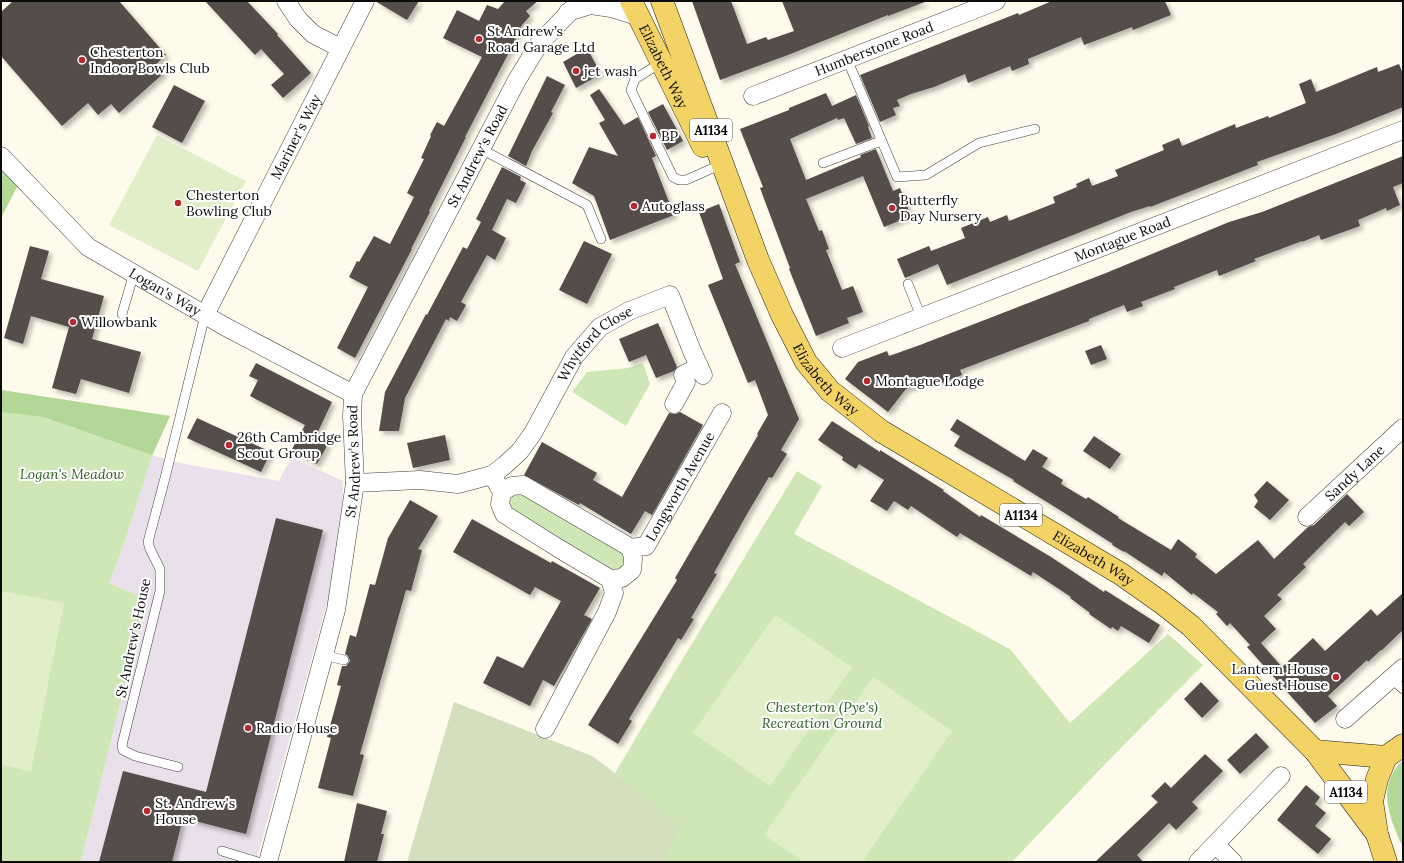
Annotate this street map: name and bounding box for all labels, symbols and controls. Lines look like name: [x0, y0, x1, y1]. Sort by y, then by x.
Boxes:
street label: Humberstone Road: [812, 17, 936, 80]
street label: Elizabeth Way: [635, 21, 692, 112]
place label: St Andrew’s Road Garage Ltd: [487, 22, 595, 56]
marker: St Andrew’s Road Garage Ltd: [474, 34, 484, 44]
place label: Chesterton Indoor Bowls Club: [90, 43, 210, 77]
marker: Chesterton Indoor Bowls Club: [77, 55, 87, 65]
place label: jet wash: [582, 62, 637, 80]
marker: jet wash: [571, 66, 581, 76]
street label: Mariner's Way: [267, 91, 325, 182]
street label: St Andrew's Road: [443, 102, 511, 210]
road number: A1134: [690, 119, 732, 141]
place label: BP: [661, 127, 679, 145]
marker: BP: [648, 131, 658, 141]
place label: Chesterton Bowling Club: [186, 186, 272, 220]
place label: Butterfly Day Nursery: [900, 191, 982, 225]
place label: Autoglass: [641, 197, 705, 215]
marker: Chesterton Bowling Club: [173, 198, 183, 208]
marker: Autoglass: [629, 201, 639, 211]
marker: Butterfly Day Nursery: [887, 203, 897, 213]
street label: Montague Road: [1072, 212, 1173, 266]
street label: Logan's Way: [126, 264, 205, 320]
street label: Whytford Close: [553, 302, 636, 385]
place label: Willowbank: [81, 313, 157, 331]
marker: Willowbank: [68, 317, 78, 327]
street label: Elizabeth Way: [789, 340, 863, 420]
place label: Montague Lodge: [875, 372, 985, 390]
marker: Montague Lodge: [862, 376, 872, 386]
street label: St Andrew's Road: [341, 405, 364, 519]
place label: 26th Cambridge Scout Group: [237, 428, 342, 462]
street label: Longworth Avenue: [642, 428, 719, 544]
marker: 26th Cambridge Scout Group: [224, 440, 234, 450]
street label: Sandy Lane: [1321, 441, 1389, 505]
park label: Logan's Meadow: [20, 465, 124, 483]
road number: A1134: [1000, 504, 1042, 526]
street label: Elizabeth Way: [1050, 526, 1138, 590]
street label: St Andrew's House: [112, 576, 155, 699]
place label: Lantern House Guest House: [1232, 660, 1328, 694]
marker: Lantern House Guest House: [1331, 672, 1341, 682]
park label: Chesterton (Pye's) Recreation Ground: [762, 698, 882, 732]
place label: Radio House: [256, 719, 338, 737]
marker: Radio House: [243, 723, 253, 733]
road number: A1134: [1325, 781, 1367, 803]
place label: St. Andrew's House: [155, 794, 235, 828]
marker: St. Andrew's House: [142, 806, 152, 816]

